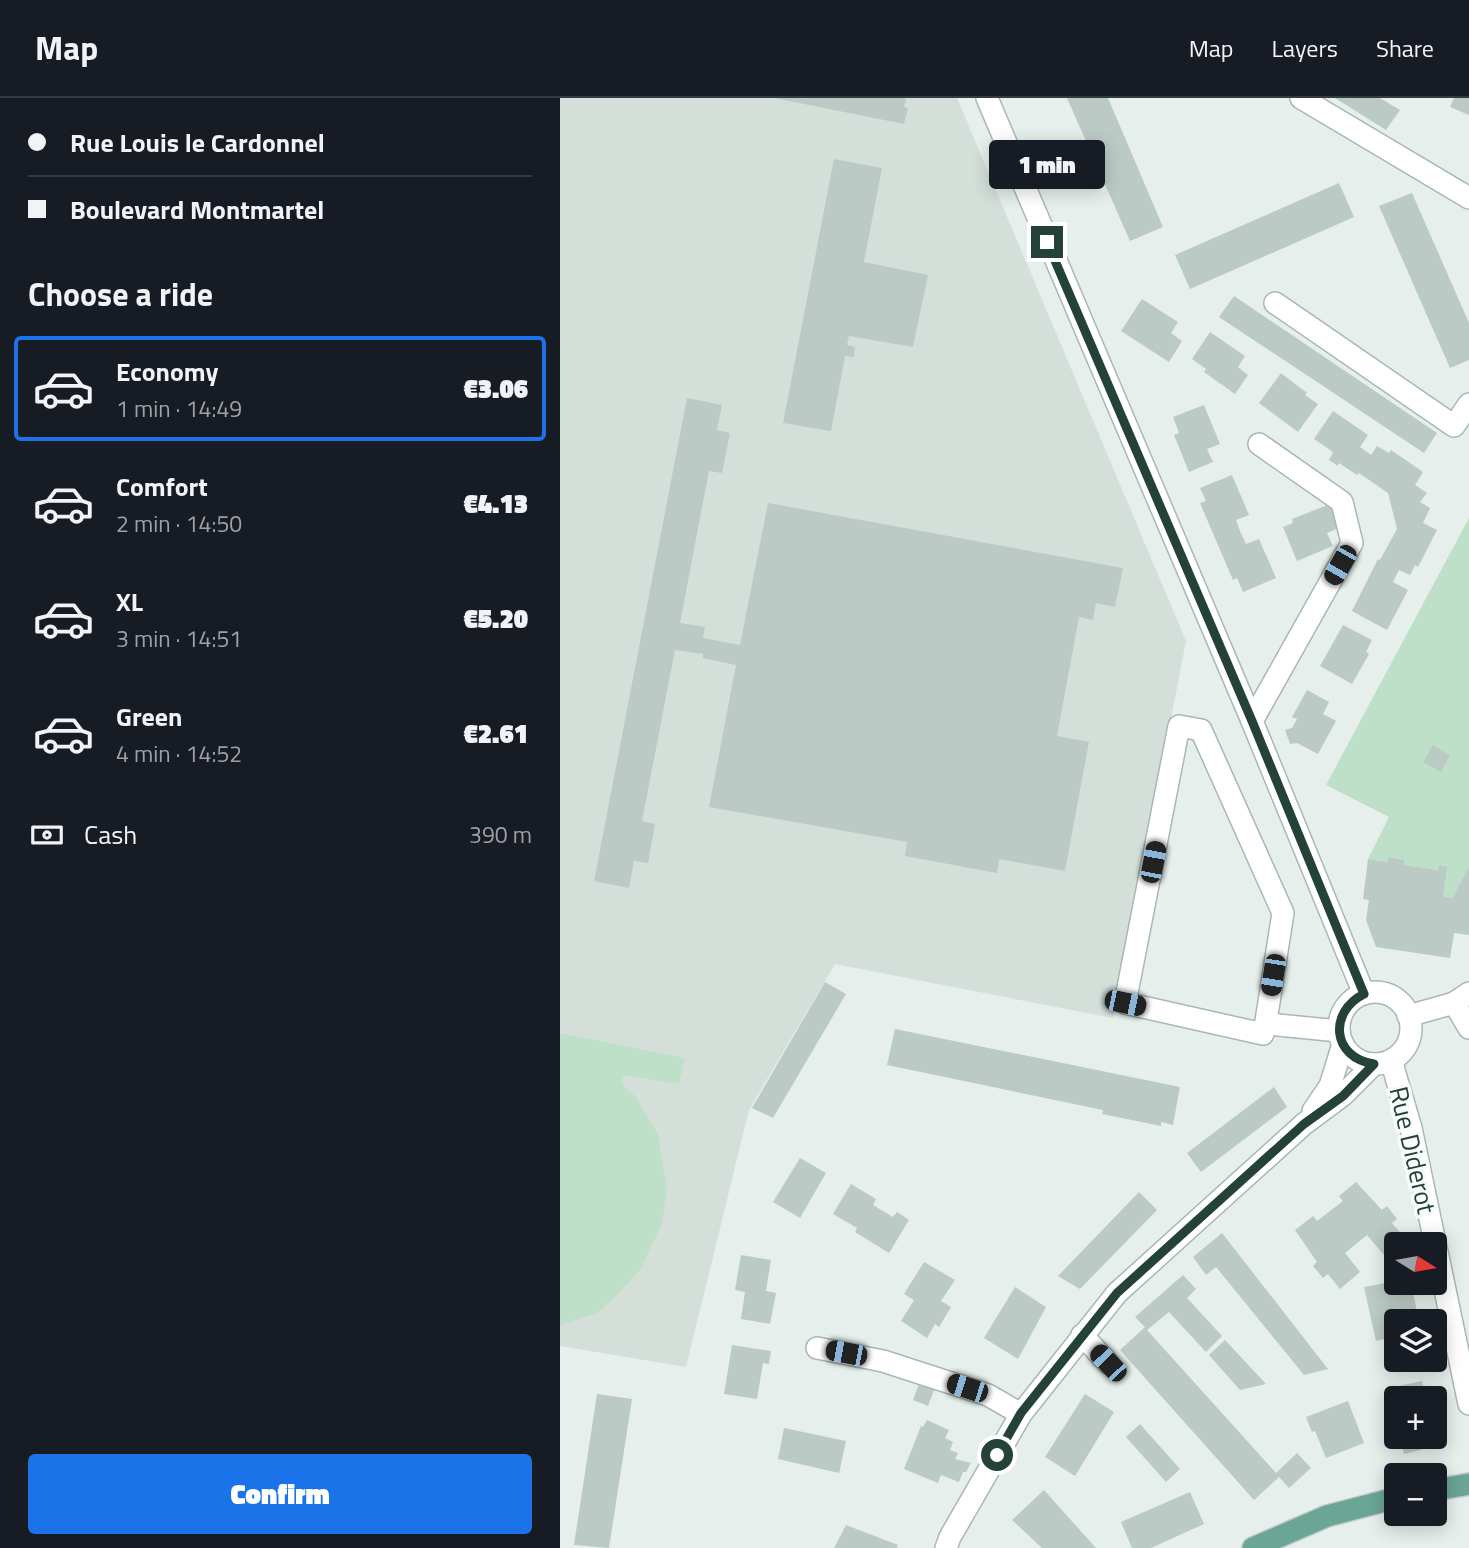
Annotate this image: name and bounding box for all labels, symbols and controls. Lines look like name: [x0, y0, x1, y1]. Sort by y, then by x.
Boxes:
text: Map: [35, 23, 98, 73]
text: Map: [1189, 30, 1234, 66]
text: Layers: [1272, 30, 1338, 66]
text: Share: [1376, 30, 1434, 66]
text: Rue Louis le Cardonnel: [70, 123, 325, 162]
callout: 1 min: [989, 141, 1105, 190]
text: 1 min: [1018, 147, 1076, 182]
text: Boulevard Montmartel: [70, 190, 324, 229]
route end: [1031, 226, 1063, 258]
text: Choose a ride: [28, 270, 213, 318]
text: Economy: [116, 352, 218, 391]
icon: car: [32, 357, 95, 420]
text: €3.06: [463, 369, 528, 408]
text: 1 min · 14:49: [116, 391, 242, 426]
text: Comfort: [116, 467, 208, 506]
icon: car: [32, 472, 95, 535]
text: €4.13: [463, 484, 528, 523]
text: 2 min · 14:50: [116, 506, 242, 541]
car: [1321, 542, 1360, 588]
text: XL: [116, 582, 143, 621]
icon: car: [32, 587, 95, 650]
text: €5.20: [463, 599, 528, 638]
text: 3 min · 14:51: [116, 621, 242, 656]
text: Green: [116, 697, 182, 736]
icon: car: [32, 702, 95, 765]
text: €2.61: [463, 714, 528, 753]
text: 4 min · 14:52: [116, 736, 242, 771]
text: Cash: [84, 815, 137, 854]
icon: cash: [28, 816, 66, 854]
text: 390 m: [469, 817, 532, 852]
car: [1139, 839, 1168, 885]
car: [1260, 953, 1287, 997]
car: [1103, 988, 1148, 1018]
street label: Rue Diderot: [1379, 1083, 1447, 1217]
north arrow: [1384, 1232, 1447, 1295]
map controls: [1384, 1232, 1447, 1526]
button: layers: [1384, 1309, 1447, 1372]
car: [824, 1339, 869, 1367]
car: [1086, 1341, 1131, 1385]
car: [944, 1372, 991, 1404]
button: +: [1384, 1386, 1447, 1449]
route start: [981, 1439, 1013, 1471]
button: Confirm: [28, 1454, 532, 1534]
button: −: [1384, 1463, 1447, 1526]

